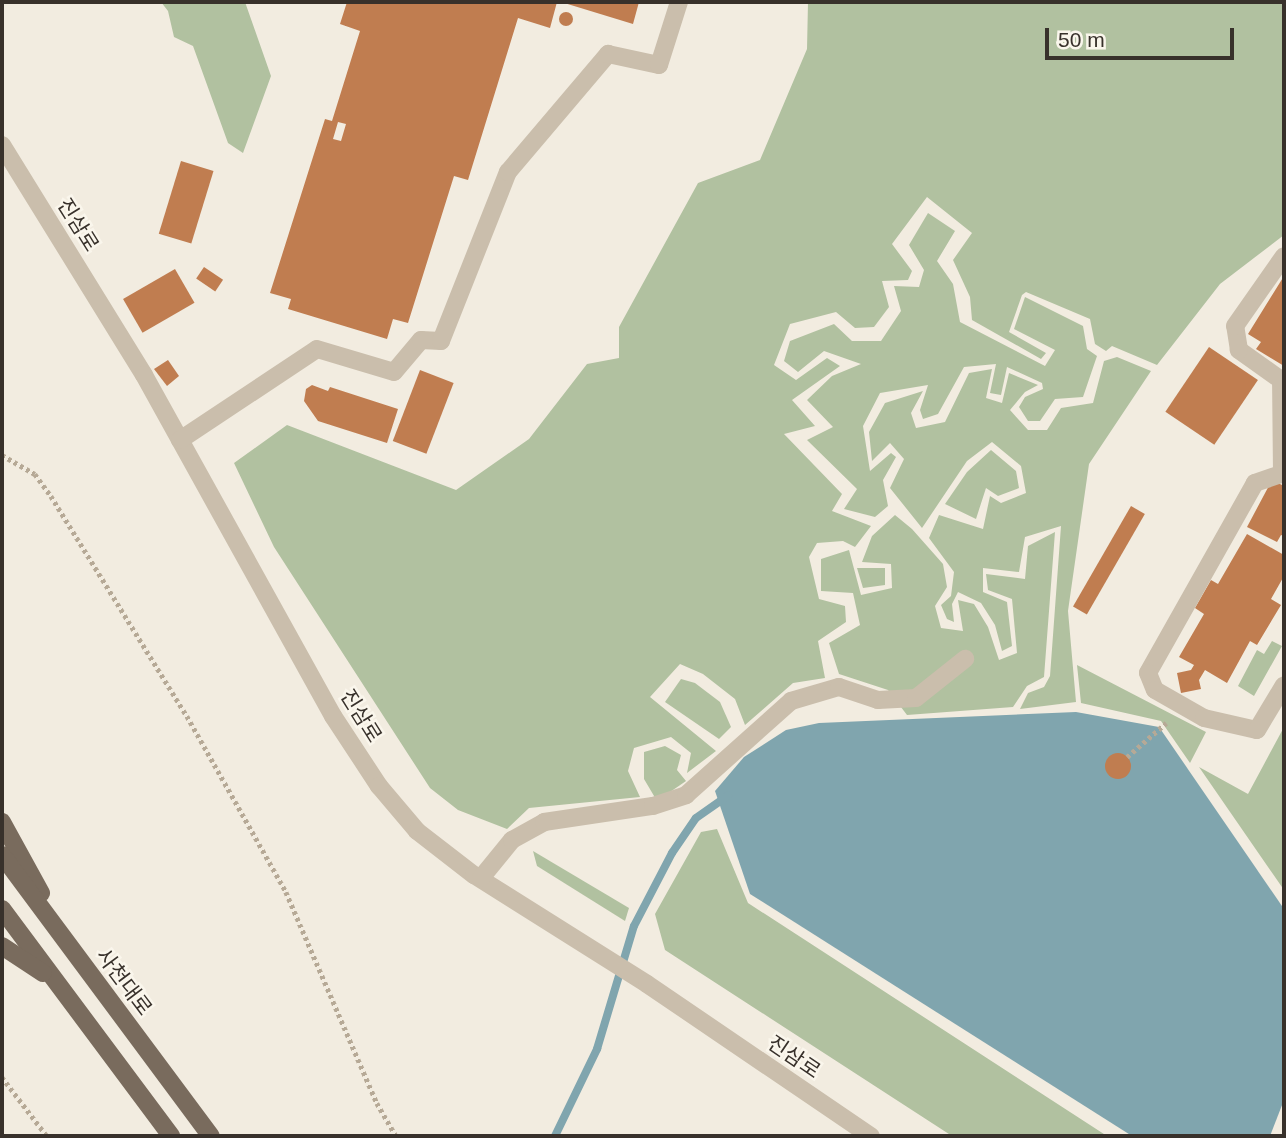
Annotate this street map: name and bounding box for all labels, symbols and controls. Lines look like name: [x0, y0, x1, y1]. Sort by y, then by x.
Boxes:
scale bar: [1048, 14, 1237, 58]
text: 50 m: [1058, 28, 1105, 51]
street label: 진삼로: [52, 194, 104, 256]
street label: 진삼로: [335, 685, 387, 747]
street label: 사천대로: [91, 944, 157, 1020]
street label: 진삼로: [763, 1030, 825, 1084]

